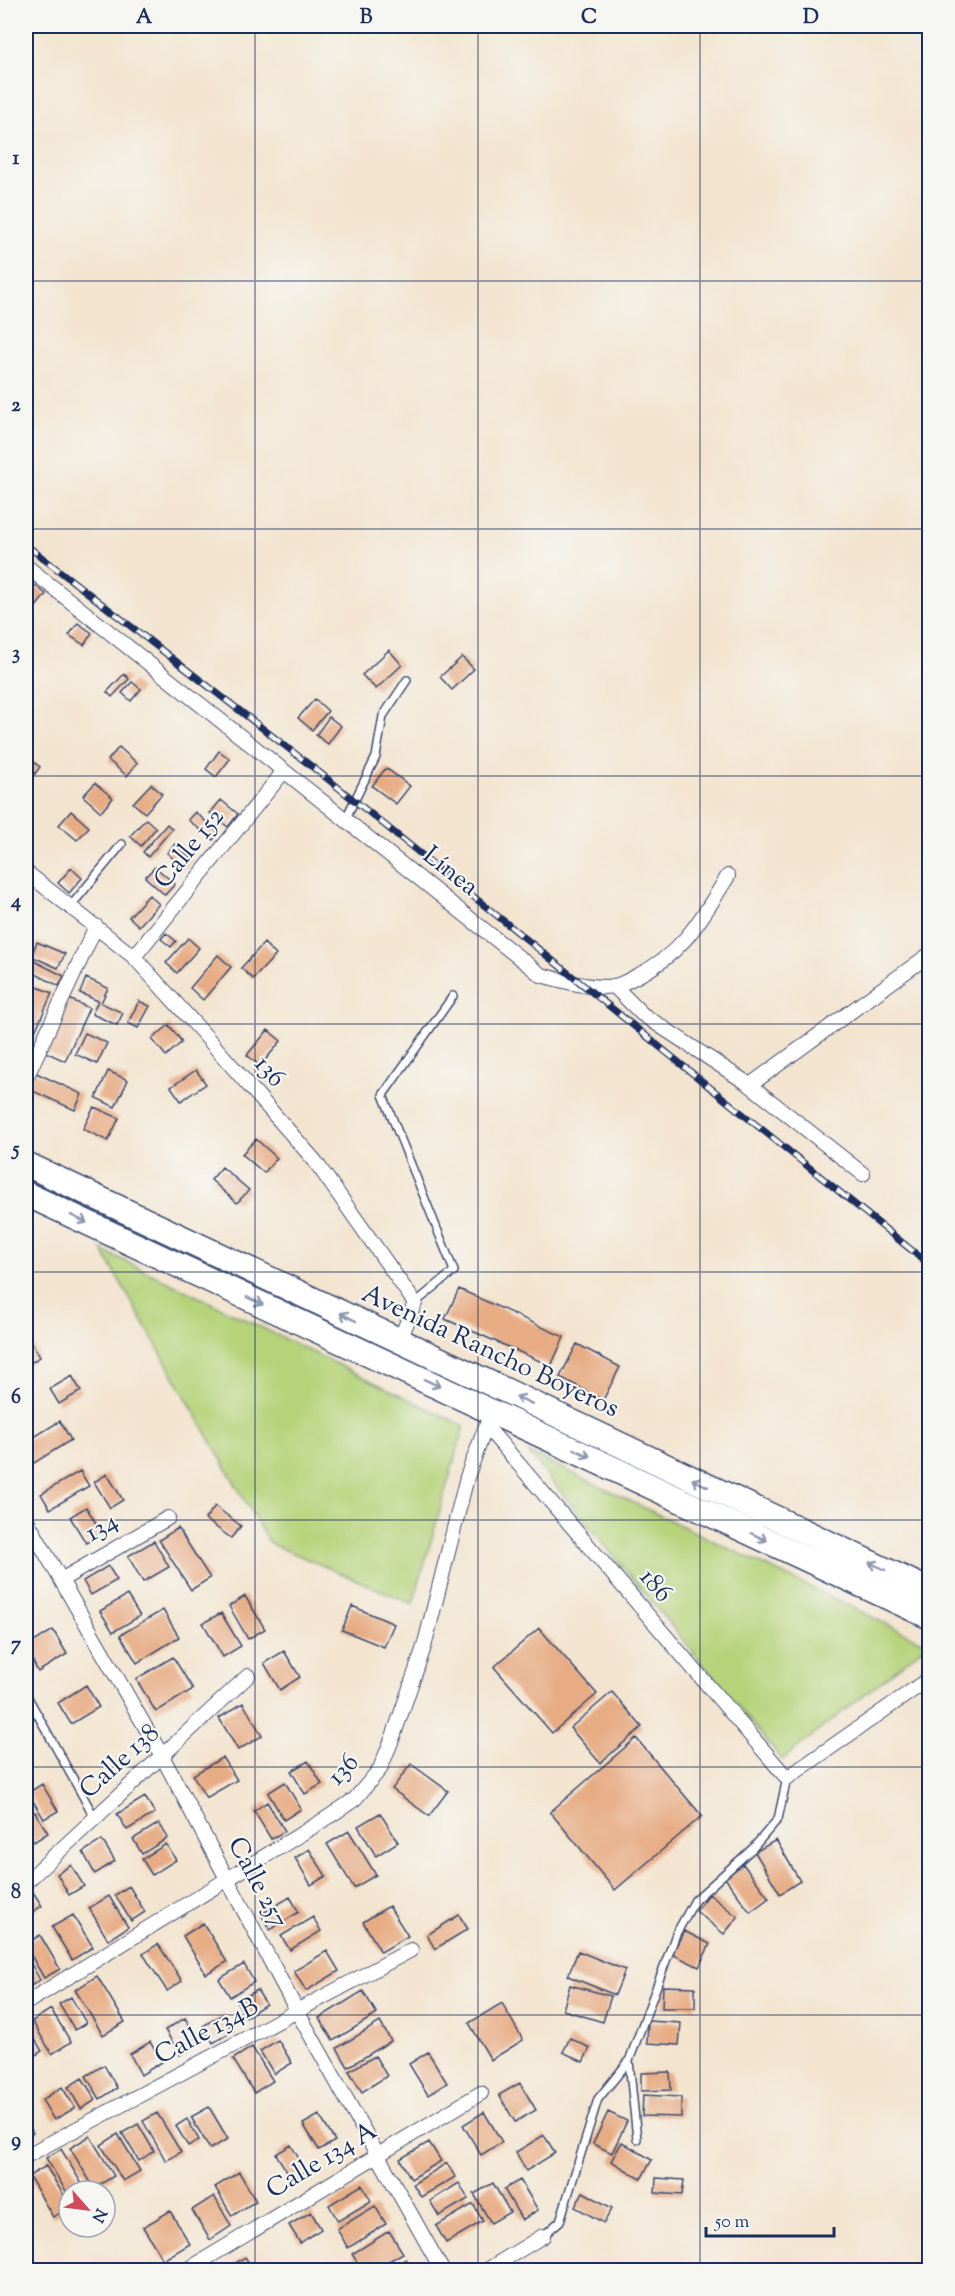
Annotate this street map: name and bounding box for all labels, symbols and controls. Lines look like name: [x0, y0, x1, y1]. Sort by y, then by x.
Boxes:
text: A: [136, 4, 153, 33]
text: B: [360, 4, 373, 33]
text: C: [581, 4, 597, 33]
text: D: [803, 4, 819, 33]
text: 1: [13, 145, 20, 174]
text: 2: [11, 392, 21, 421]
text: 3: [12, 640, 20, 669]
street label: Calle 152: [146, 801, 234, 897]
street label: Línea: [414, 838, 486, 906]
text: 4: [10, 888, 21, 917]
street label: 136: [245, 1048, 293, 1096]
text: 5: [11, 1136, 20, 1165]
one-way arrow: [69, 1213, 87, 1225]
street label: Avenida Rancho Boyeros: [355, 1276, 625, 1428]
one-way arrow: [246, 1296, 264, 1307]
one-way arrow: [339, 1310, 357, 1322]
one-way arrow: [423, 1378, 441, 1389]
text: 6: [11, 1384, 21, 1413]
one-way arrow: [515, 1394, 533, 1405]
one-way arrow: [573, 1448, 591, 1460]
one-way arrow: [692, 1476, 710, 1488]
street label: 134: [79, 1504, 125, 1552]
one-way arrow: [749, 1531, 767, 1543]
one-way arrow: [868, 1560, 886, 1572]
street label: 186: [630, 1561, 680, 1611]
text: 7: [11, 1631, 22, 1660]
street label: Calle 138: [72, 1716, 168, 1808]
street label: 136: [320, 1746, 368, 1794]
street label: Calle 257: [218, 1831, 296, 1935]
text: 8: [11, 1879, 21, 1908]
street label: Calle 134B: [148, 1989, 266, 2075]
street label: Calle 134 A: [260, 2113, 384, 2209]
text: 9: [11, 2127, 21, 2156]
north arrow: [57, 2179, 117, 2239]
scale bar: [706, 2200, 834, 2238]
text: N: [85, 2204, 111, 2226]
text: 50 m: [714, 2210, 750, 2236]

